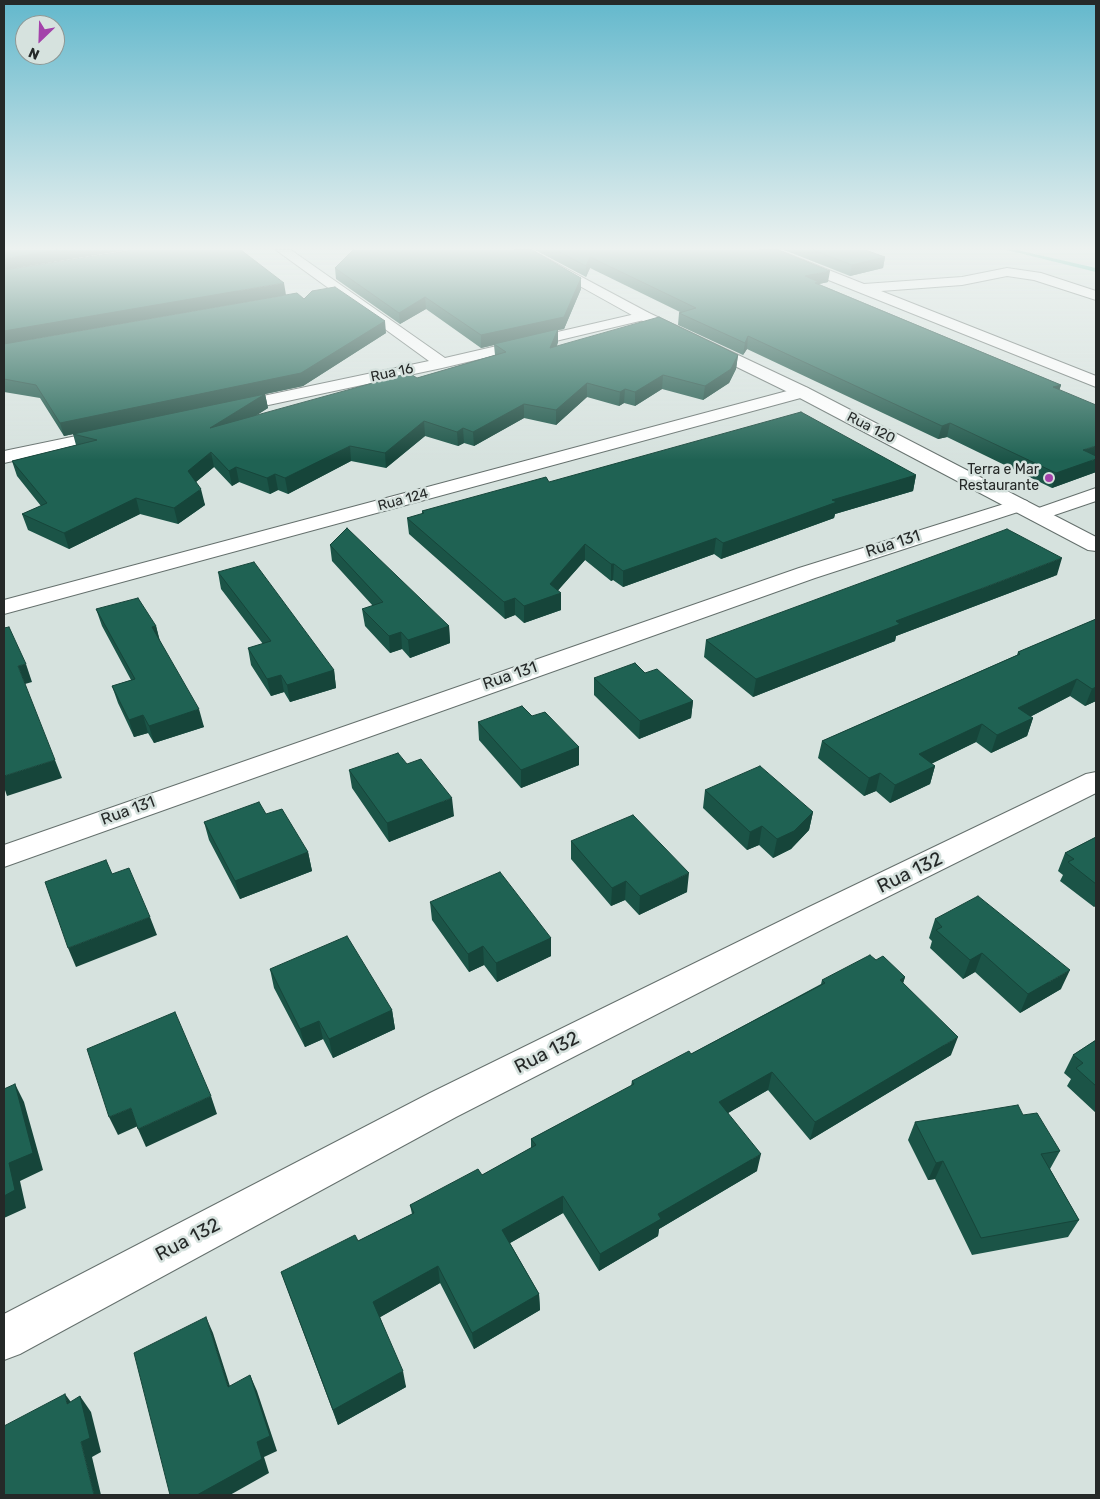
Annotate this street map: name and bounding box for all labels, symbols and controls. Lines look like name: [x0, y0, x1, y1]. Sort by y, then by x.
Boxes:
north arrow: [15, 15, 65, 65]
text: N: [26, 43, 42, 63]
street label: Rua 16: [369, 360, 415, 386]
street label: Rua 120: [844, 409, 898, 447]
place label: Terra e Mar Restaurante: [959, 462, 1039, 494]
marker: Terra e Mar Restaurante: [1043, 472, 1055, 484]
street label: Rua 124: [376, 485, 430, 515]
street label: Rua 131: [863, 526, 923, 562]
street label: Rua 131: [480, 658, 540, 694]
street label: Rua 131: [98, 792, 158, 830]
street label: Rua 132: [874, 847, 946, 899]
street label: Rua 132: [511, 1027, 583, 1079]
street label: Rua 132: [152, 1214, 224, 1266]

